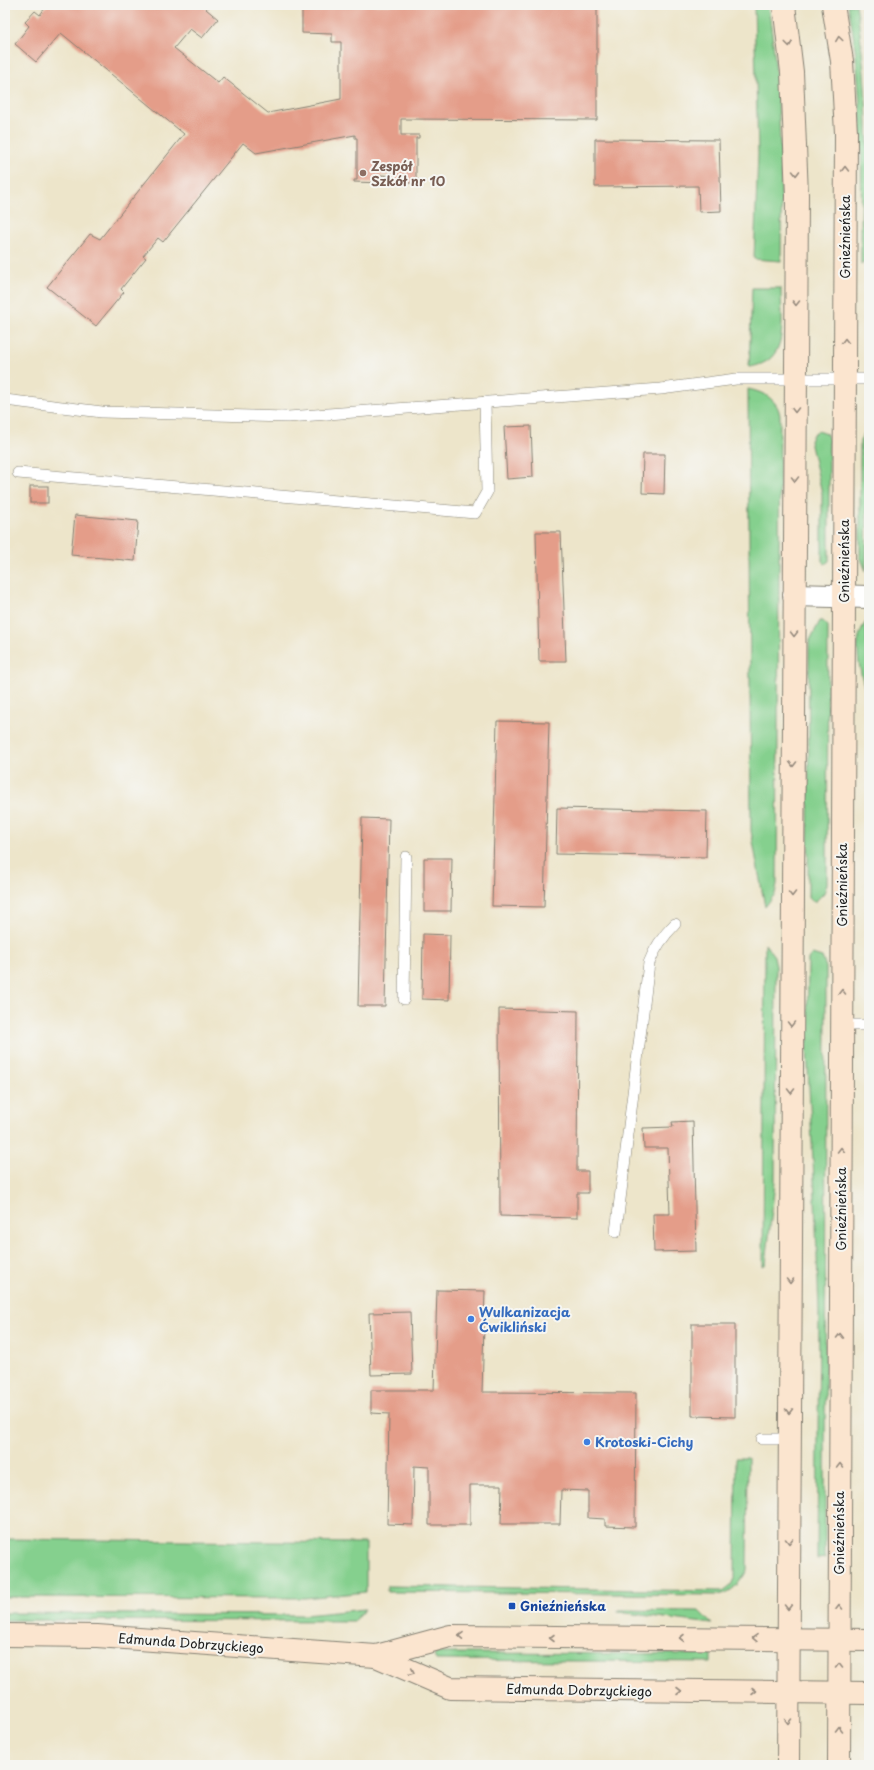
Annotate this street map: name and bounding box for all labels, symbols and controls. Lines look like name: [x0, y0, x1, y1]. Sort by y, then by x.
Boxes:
one-way arrow: [835, 36, 844, 42]
one-way arrow: [784, 41, 793, 47]
place label: Zespół Szkół nr 10: [371, 156, 446, 190]
one-way arrow: [841, 166, 849, 172]
marker: Zespół Szkół nr 10: [358, 168, 368, 178]
one-way arrow: [792, 170, 800, 176]
street label: Gnieźnieńska: [835, 194, 854, 279]
one-way arrow: [792, 300, 800, 306]
one-way arrow: [841, 338, 849, 344]
one-way arrow: [791, 407, 799, 413]
one-way arrow: [791, 476, 799, 482]
street label: Gnieźnieńska: [834, 518, 853, 603]
one-way arrow: [790, 631, 798, 637]
one-way arrow: [789, 761, 797, 767]
street label: Gnieźnieńska: [832, 842, 851, 927]
one-way arrow: [788, 891, 796, 897]
one-way arrow: [837, 989, 846, 995]
one-way arrow: [787, 1021, 795, 1027]
one-way arrow: [787, 1088, 795, 1094]
one-way arrow: [837, 1147, 845, 1153]
street label: Gnieźnieńska: [831, 1166, 850, 1251]
one-way arrow: [786, 1278, 794, 1284]
place label: Wulkanizacja Ćwikliński: [479, 1302, 571, 1336]
marker: Wulkanizacja Ćwikliński: [466, 1314, 476, 1324]
one-way arrow: [836, 1333, 844, 1339]
one-way arrow: [785, 1408, 793, 1414]
place label: Krotoski-Cichy: [595, 1432, 694, 1451]
marker: Krotoski-Cichy: [582, 1437, 592, 1447]
one-way arrow: [836, 1463, 844, 1469]
street label: Gnieźnieńska: [829, 1490, 848, 1575]
one-way arrow: [785, 1538, 793, 1544]
place label: Gnieźnieńska: [520, 1596, 606, 1615]
marker: Gnieźnieńska: [507, 1601, 517, 1611]
one-way arrow: [784, 1604, 792, 1610]
one-way arrow: [835, 1604, 843, 1610]
street label: Edmunda Dobrzyckiego: [118, 1628, 264, 1657]
one-way arrow: [458, 1632, 464, 1641]
one-way arrow: [549, 1634, 555, 1642]
one-way arrow: [679, 1634, 685, 1642]
one-way arrow: [752, 1634, 758, 1642]
one-way arrow: [835, 1663, 843, 1669]
one-way arrow: [409, 1667, 416, 1675]
street label: Edmunda Dobrzyckiego: [506, 1679, 652, 1700]
one-way arrow: [676, 1687, 682, 1695]
one-way arrow: [751, 1687, 757, 1695]
one-way arrow: [784, 1718, 792, 1724]
one-way arrow: [835, 1726, 843, 1732]

